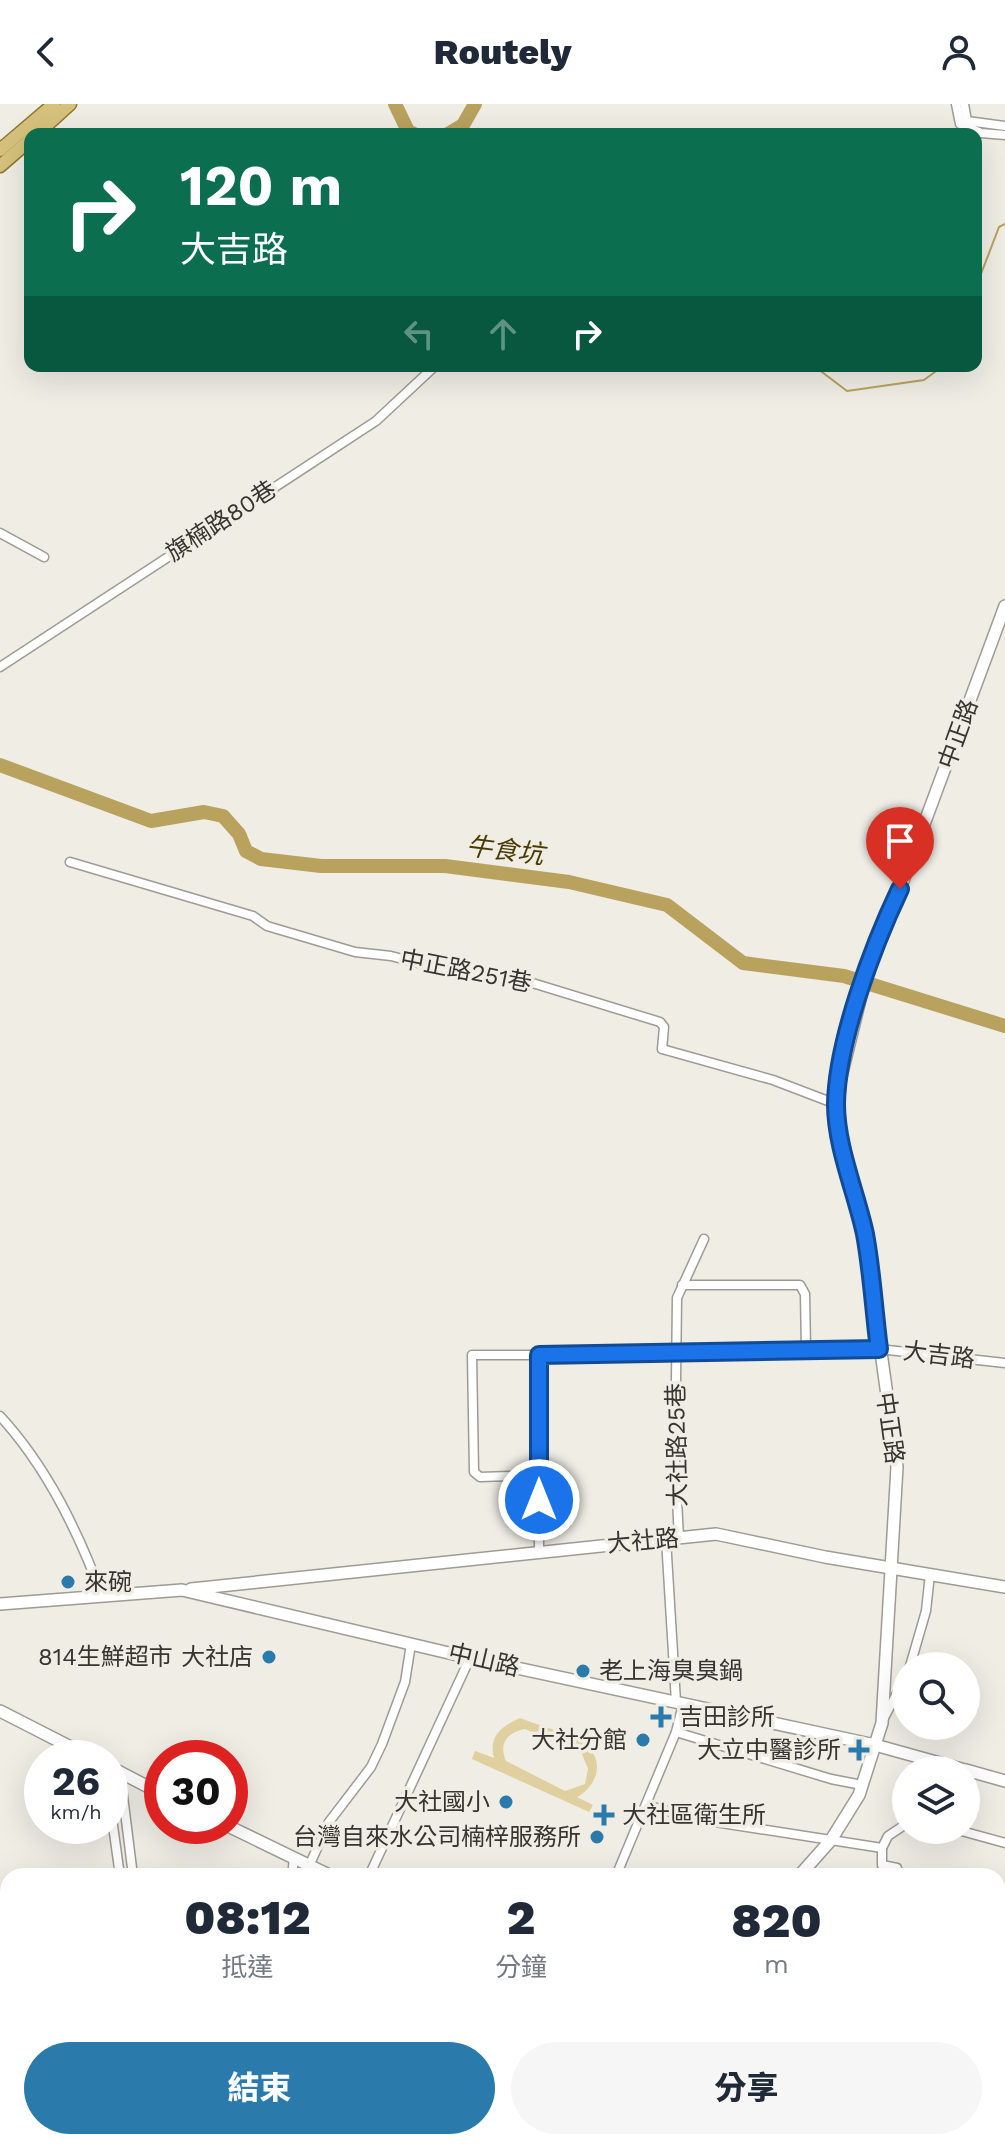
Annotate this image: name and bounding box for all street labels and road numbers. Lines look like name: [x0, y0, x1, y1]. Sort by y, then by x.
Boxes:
street label: 旗楠路80巷: [161, 475, 281, 567]
street label: 中正路: [933, 695, 983, 773]
street label: 中正路251巷: [398, 945, 534, 997]
street label: 大吉路: [902, 1337, 976, 1373]
street label: 大社路25巷: [662, 1383, 692, 1507]
street label: 中正路: [871, 1390, 909, 1466]
street label: 大社路: [606, 1524, 680, 1558]
street label: 中山路: [446, 1638, 522, 1682]

